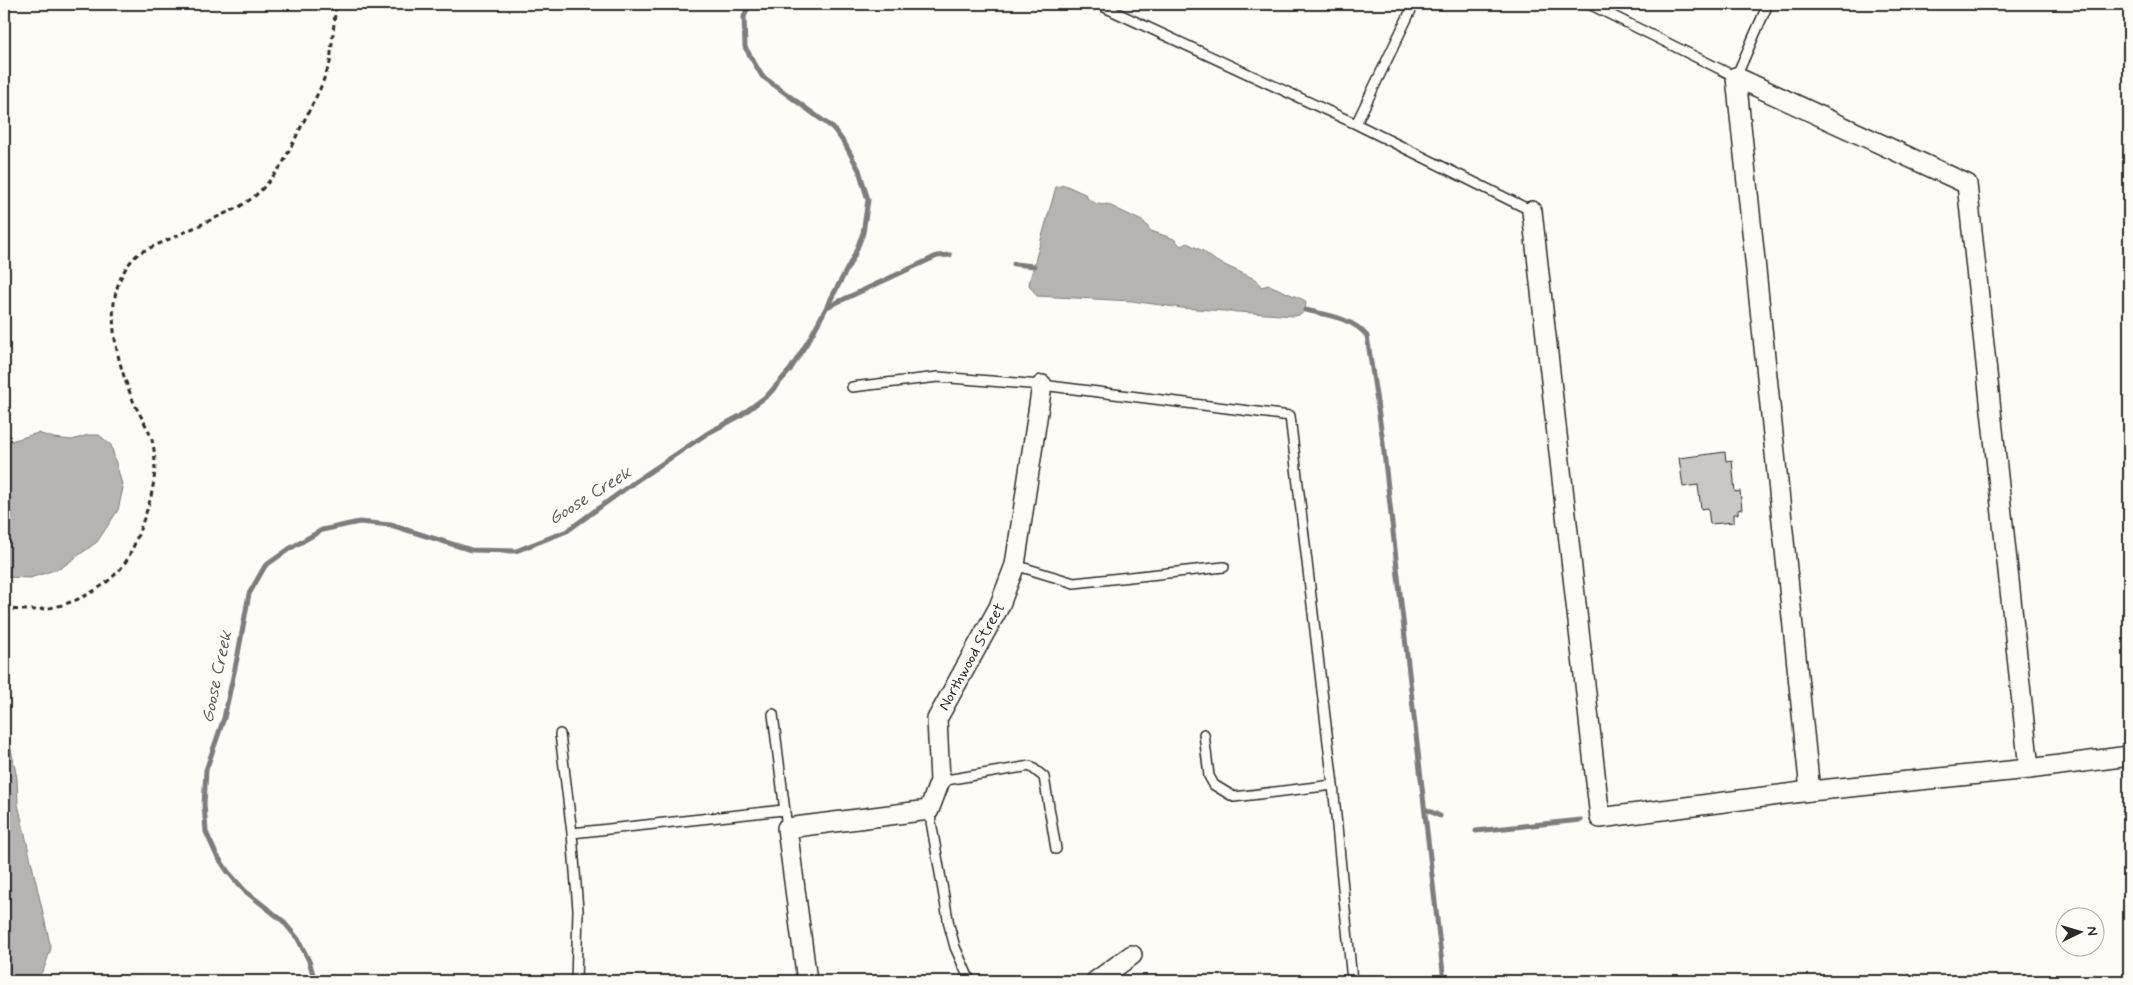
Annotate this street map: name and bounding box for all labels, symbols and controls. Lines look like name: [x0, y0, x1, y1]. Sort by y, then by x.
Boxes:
water label: Goose Creek: [544, 461, 637, 531]
street label: Northwood Street: [933, 598, 1010, 714]
water label: Goose Creek: [196, 628, 239, 725]
north arrow: [2056, 908, 2106, 958]
text: N: [2083, 926, 2101, 936]

